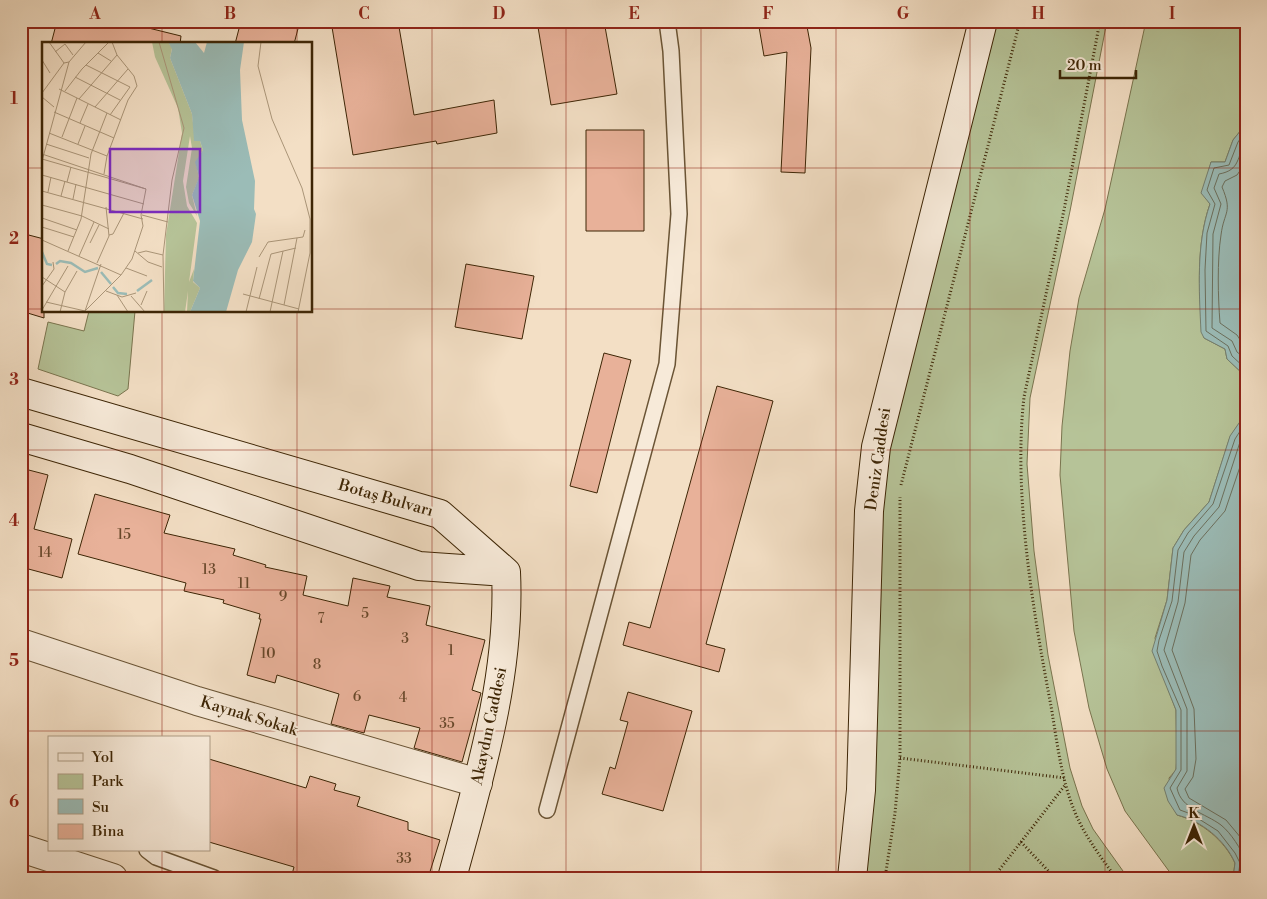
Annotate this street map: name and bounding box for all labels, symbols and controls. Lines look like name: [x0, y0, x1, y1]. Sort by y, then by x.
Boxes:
text: A: [88, 4, 101, 24]
text: B: [224, 4, 236, 24]
text: C: [358, 4, 370, 24]
text: D: [493, 4, 506, 24]
text: E: [628, 4, 640, 24]
text: F: [762, 4, 774, 24]
text: G: [897, 4, 910, 24]
text: H: [1031, 4, 1045, 24]
text: I: [1169, 4, 1175, 24]
inset map: [42, 42, 312, 312]
scale bar: [1060, 48, 1136, 80]
text: 20 m: [1067, 56, 1102, 75]
text: 1: [10, 89, 18, 109]
text: 2: [9, 229, 19, 249]
text: 3: [9, 370, 19, 390]
street label: Deniz Caddesi: [861, 406, 895, 512]
street label: Botaş Bulvarı: [335, 475, 436, 521]
text: 4: [9, 511, 20, 531]
house number: 15: [117, 526, 131, 544]
house number: 14: [38, 544, 52, 562]
house number: 13: [202, 561, 216, 579]
house number: 11: [238, 575, 250, 593]
house number: 9: [279, 588, 287, 606]
house number: 5: [361, 605, 369, 623]
house number: 7: [317, 610, 325, 628]
house number: 3: [401, 630, 409, 648]
house number: 1: [448, 642, 454, 660]
house number: 10: [261, 645, 275, 663]
text: 5: [9, 651, 19, 671]
house number: 8: [313, 656, 321, 674]
street label: Akaydın Caddesi: [467, 665, 511, 788]
house number: 6: [353, 688, 362, 706]
house number: 4: [399, 689, 407, 707]
street label: Kaynak Sokak: [198, 692, 302, 741]
house number: 35: [439, 715, 455, 733]
legend: [48, 736, 210, 852]
text: Yol: [91, 748, 114, 767]
text: Park: [92, 772, 124, 791]
text: 6: [9, 792, 19, 812]
text: Su: [92, 798, 110, 817]
north arrow: [1170, 802, 1220, 852]
text: K: [1188, 805, 1200, 823]
text: Bina: [91, 822, 124, 841]
house number: 33: [396, 850, 412, 868]

